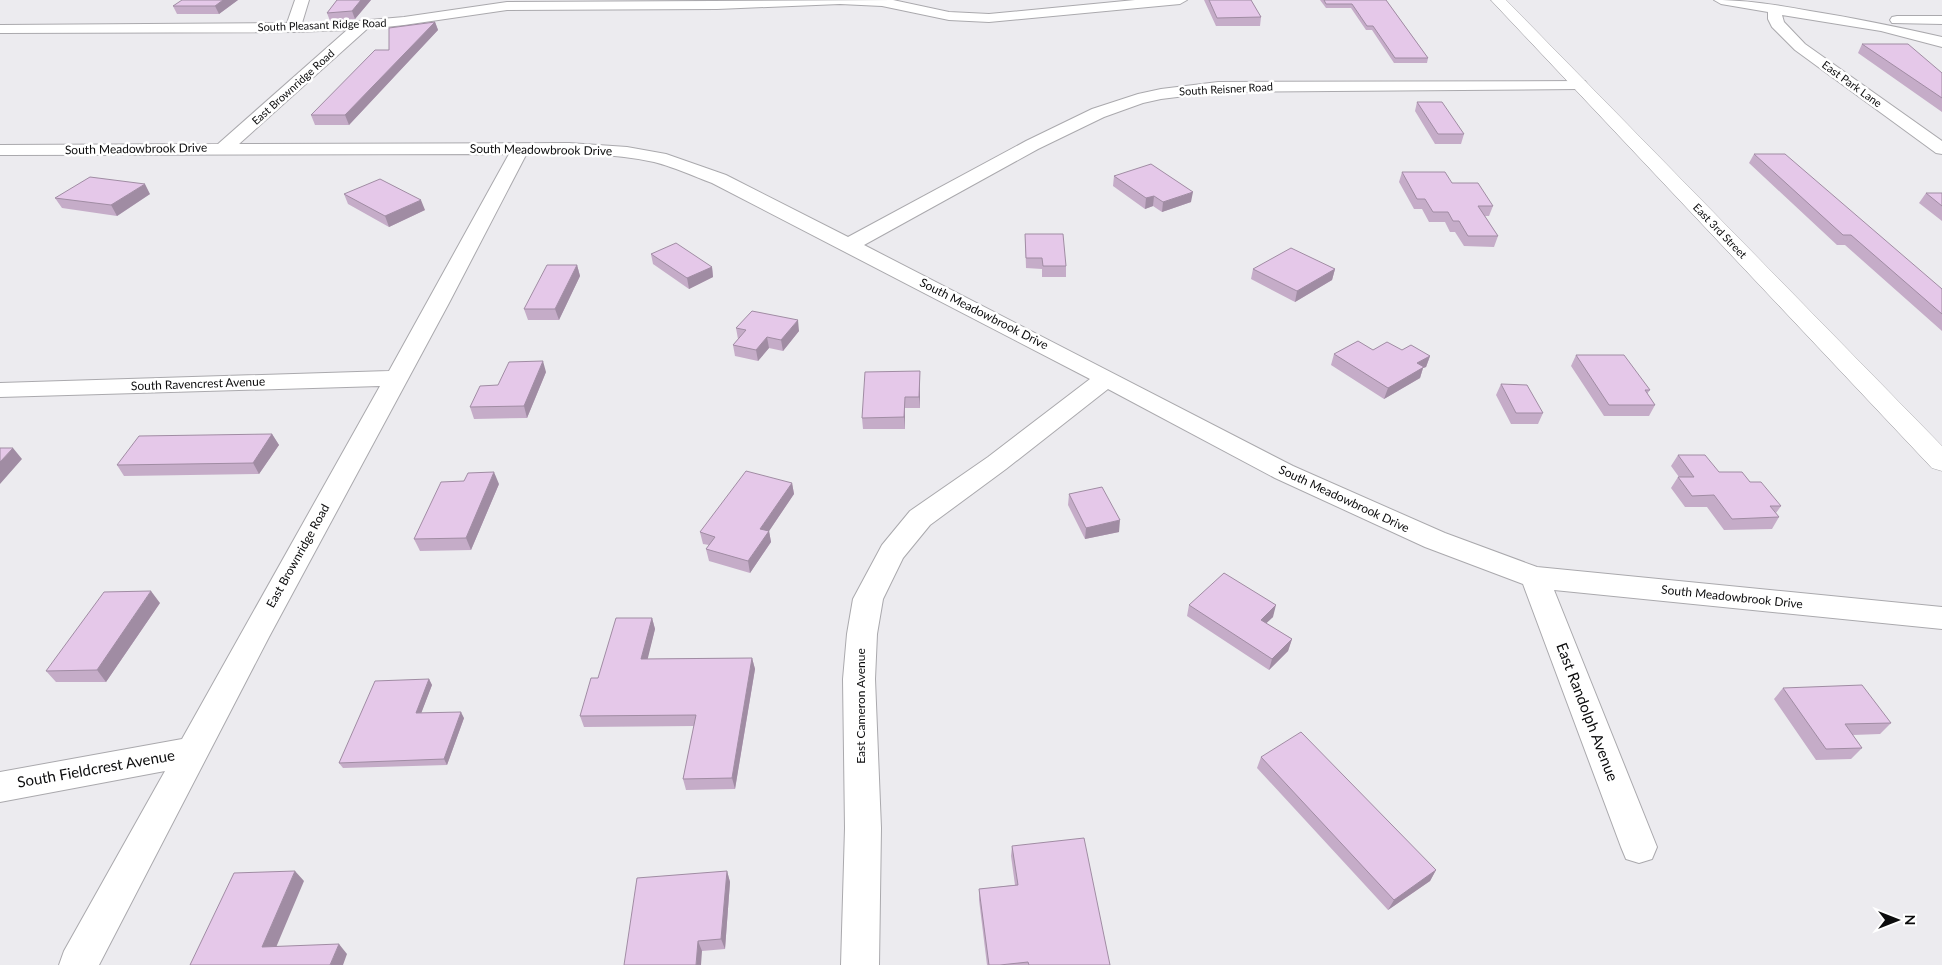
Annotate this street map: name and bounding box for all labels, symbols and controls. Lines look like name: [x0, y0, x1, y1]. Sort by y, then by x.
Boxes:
street label: South Pleasant Ridge Road: [257, 16, 387, 33]
street label: East Brownridge Road: [249, 46, 337, 127]
street label: East Park Lane: [1820, 58, 1885, 110]
street label: South Reisner Road: [1179, 80, 1273, 97]
street label: South Meadowbrook Drive: [65, 140, 207, 157]
street label: South Meadowbrook Drive: [470, 141, 612, 158]
street label: East 3rd Street: [1691, 200, 1750, 261]
street label: South Meadowbrook Drive: [917, 275, 1051, 353]
street label: South Ravencrest Avenue: [131, 374, 265, 393]
street label: South Meadowbrook Drive: [1277, 462, 1412, 535]
street label: East Brownridge Road: [263, 501, 332, 610]
street label: South Meadowbrook Drive: [1660, 582, 1804, 611]
street label: East Randolph Avenue: [1553, 640, 1623, 784]
street label: East Cameron Avenue: [853, 648, 868, 764]
street label: South Fieldcrest Avenue: [16, 745, 176, 791]
north arrow: [1872, 895, 1922, 945]
text: N: [1902, 915, 1919, 925]

